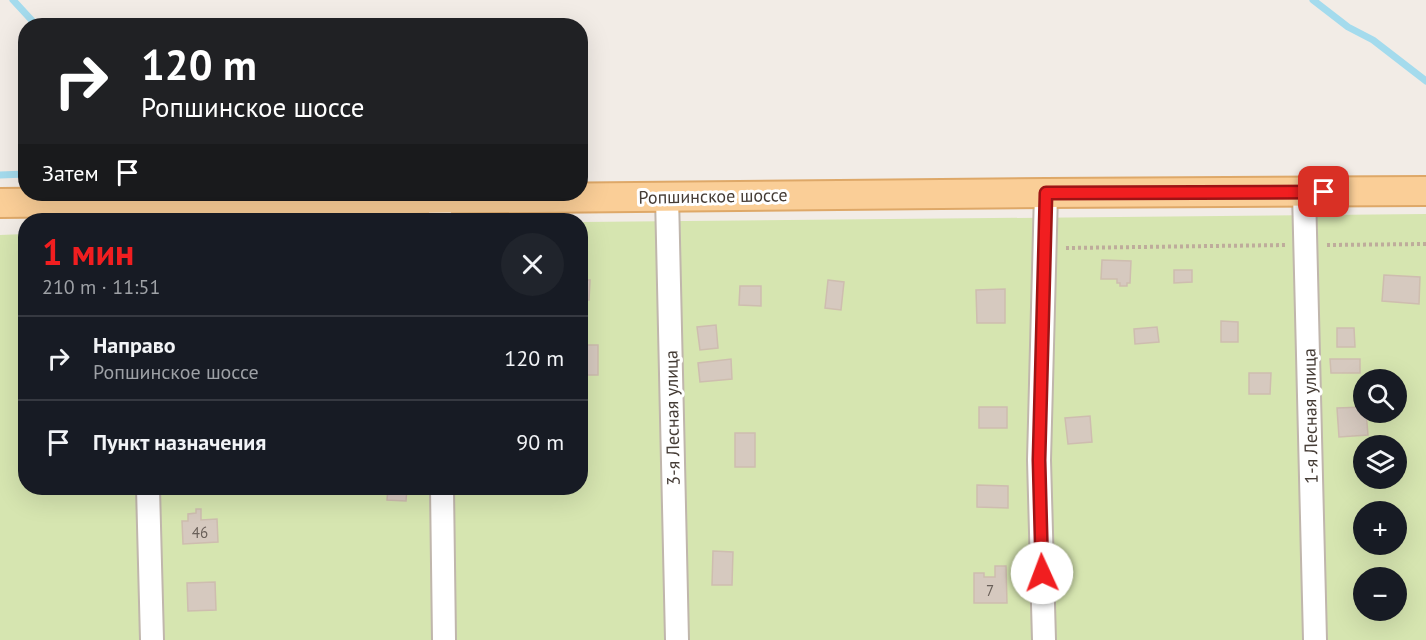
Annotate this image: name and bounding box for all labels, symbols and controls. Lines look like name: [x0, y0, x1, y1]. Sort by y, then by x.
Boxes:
text: 120 m: [141, 37, 257, 92]
icon: right: [42, 42, 120, 120]
text: Ропшинское шоссе: [141, 90, 365, 124]
icon: arrive: [111, 156, 144, 189]
text: Затем: [42, 159, 99, 187]
pin: [1298, 166, 1349, 217]
icon: arrive: [1307, 175, 1340, 208]
street label: Ропшинское шоссе: [638, 183, 788, 209]
text: 1 мин: [42, 228, 134, 275]
button: close: [501, 233, 564, 296]
text: 210 m · 11:51: [42, 274, 160, 300]
text: Направо: [93, 331, 176, 359]
icon: right: [42, 342, 75, 375]
text: 120 m: [504, 344, 564, 372]
street label: 1-я Лесная улица: [1297, 348, 1323, 484]
street label: 3-я Лесная улица: [659, 350, 685, 486]
text: Ропшинское шоссе: [93, 359, 259, 385]
map controls: [1353, 369, 1407, 621]
button: search: [1353, 369, 1407, 423]
icon: arrive: [42, 426, 75, 459]
text: Пункт назначения: [93, 428, 266, 456]
text: 90 m: [516, 428, 564, 456]
button: layers: [1353, 435, 1407, 489]
button: +: [1353, 501, 1407, 555]
house number: 46: [192, 523, 208, 542]
position arrow: [1010, 541, 1074, 605]
button: −: [1353, 567, 1407, 621]
house number: 7: [986, 581, 994, 600]

